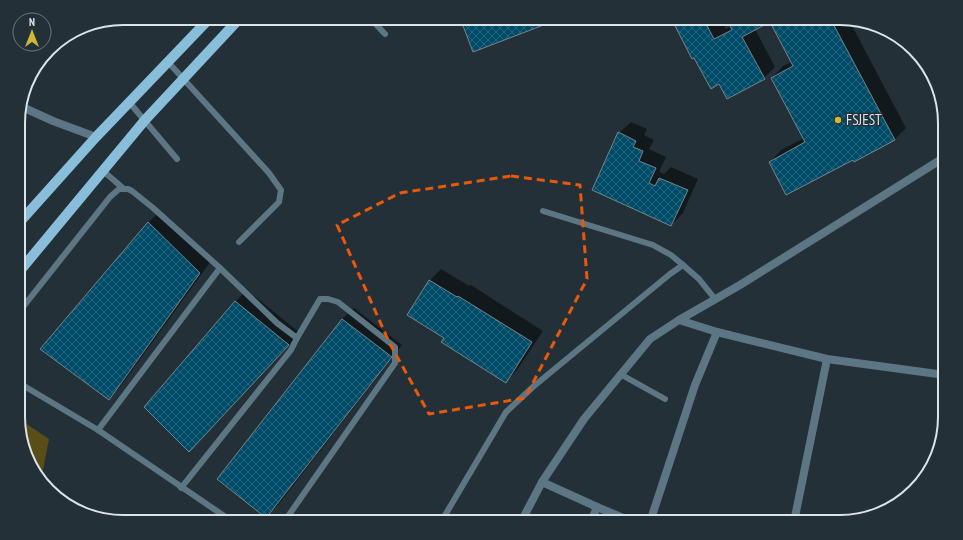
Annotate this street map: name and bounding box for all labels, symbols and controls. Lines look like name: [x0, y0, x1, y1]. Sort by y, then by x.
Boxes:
north arrow: [12, 12, 52, 52]
text: N: [29, 15, 35, 29]
place label: FSJEST: [846, 110, 882, 129]
marker: FSJEST: [833, 115, 843, 125]

